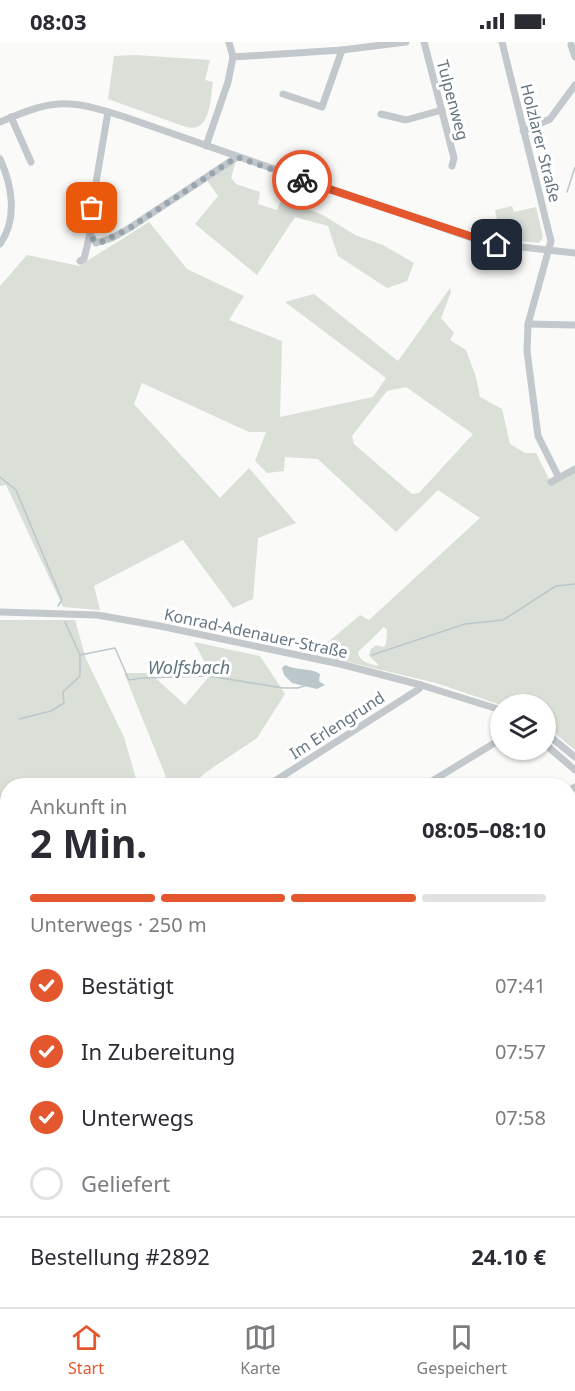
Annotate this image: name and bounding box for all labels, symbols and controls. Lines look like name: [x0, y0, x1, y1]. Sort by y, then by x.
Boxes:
text: 08:03: [30, 6, 87, 36]
street label: Tulpenweg: [432, 57, 474, 143]
street label: Holzlarer Straße: [516, 81, 566, 205]
courier: [272, 150, 332, 210]
icon: bike: [286, 164, 319, 197]
pin: [66, 182, 117, 233]
icon: bag: [75, 191, 108, 224]
pin: [471, 219, 522, 270]
icon: home: [480, 228, 513, 261]
street label: Konrad-Adenauer-Straße: [162, 603, 350, 663]
water label: Wolfsbach: [148, 655, 230, 679]
street label: Im Erlengrund: [285, 686, 389, 764]
map controls: [490, 694, 556, 760]
button: layers: [490, 694, 556, 760]
text: Ankunft in: [30, 793, 127, 820]
text: 08:05–08:10: [422, 814, 546, 844]
text: 2 Min.: [30, 816, 147, 869]
text: Unterwegs · 250 m: [30, 911, 207, 938]
icon: check: [30, 969, 63, 1002]
text: Bestätigt: [81, 970, 174, 1000]
text: 07:41: [495, 972, 546, 999]
icon: check: [30, 1035, 63, 1068]
text: In Zubereitung: [81, 1036, 235, 1066]
text: 07:57: [495, 1038, 546, 1065]
icon: check: [30, 1101, 63, 1134]
text: Unterwegs: [81, 1102, 194, 1132]
text: 07:58: [495, 1104, 546, 1131]
text: Geliefert: [81, 1168, 170, 1198]
text: Bestellung #2892: [30, 1241, 210, 1271]
text: 24.10 €: [471, 1241, 546, 1271]
tab: Start: [68, 1321, 104, 1379]
tab: Karte: [240, 1321, 280, 1379]
tab: Gespeichert: [417, 1321, 507, 1379]

